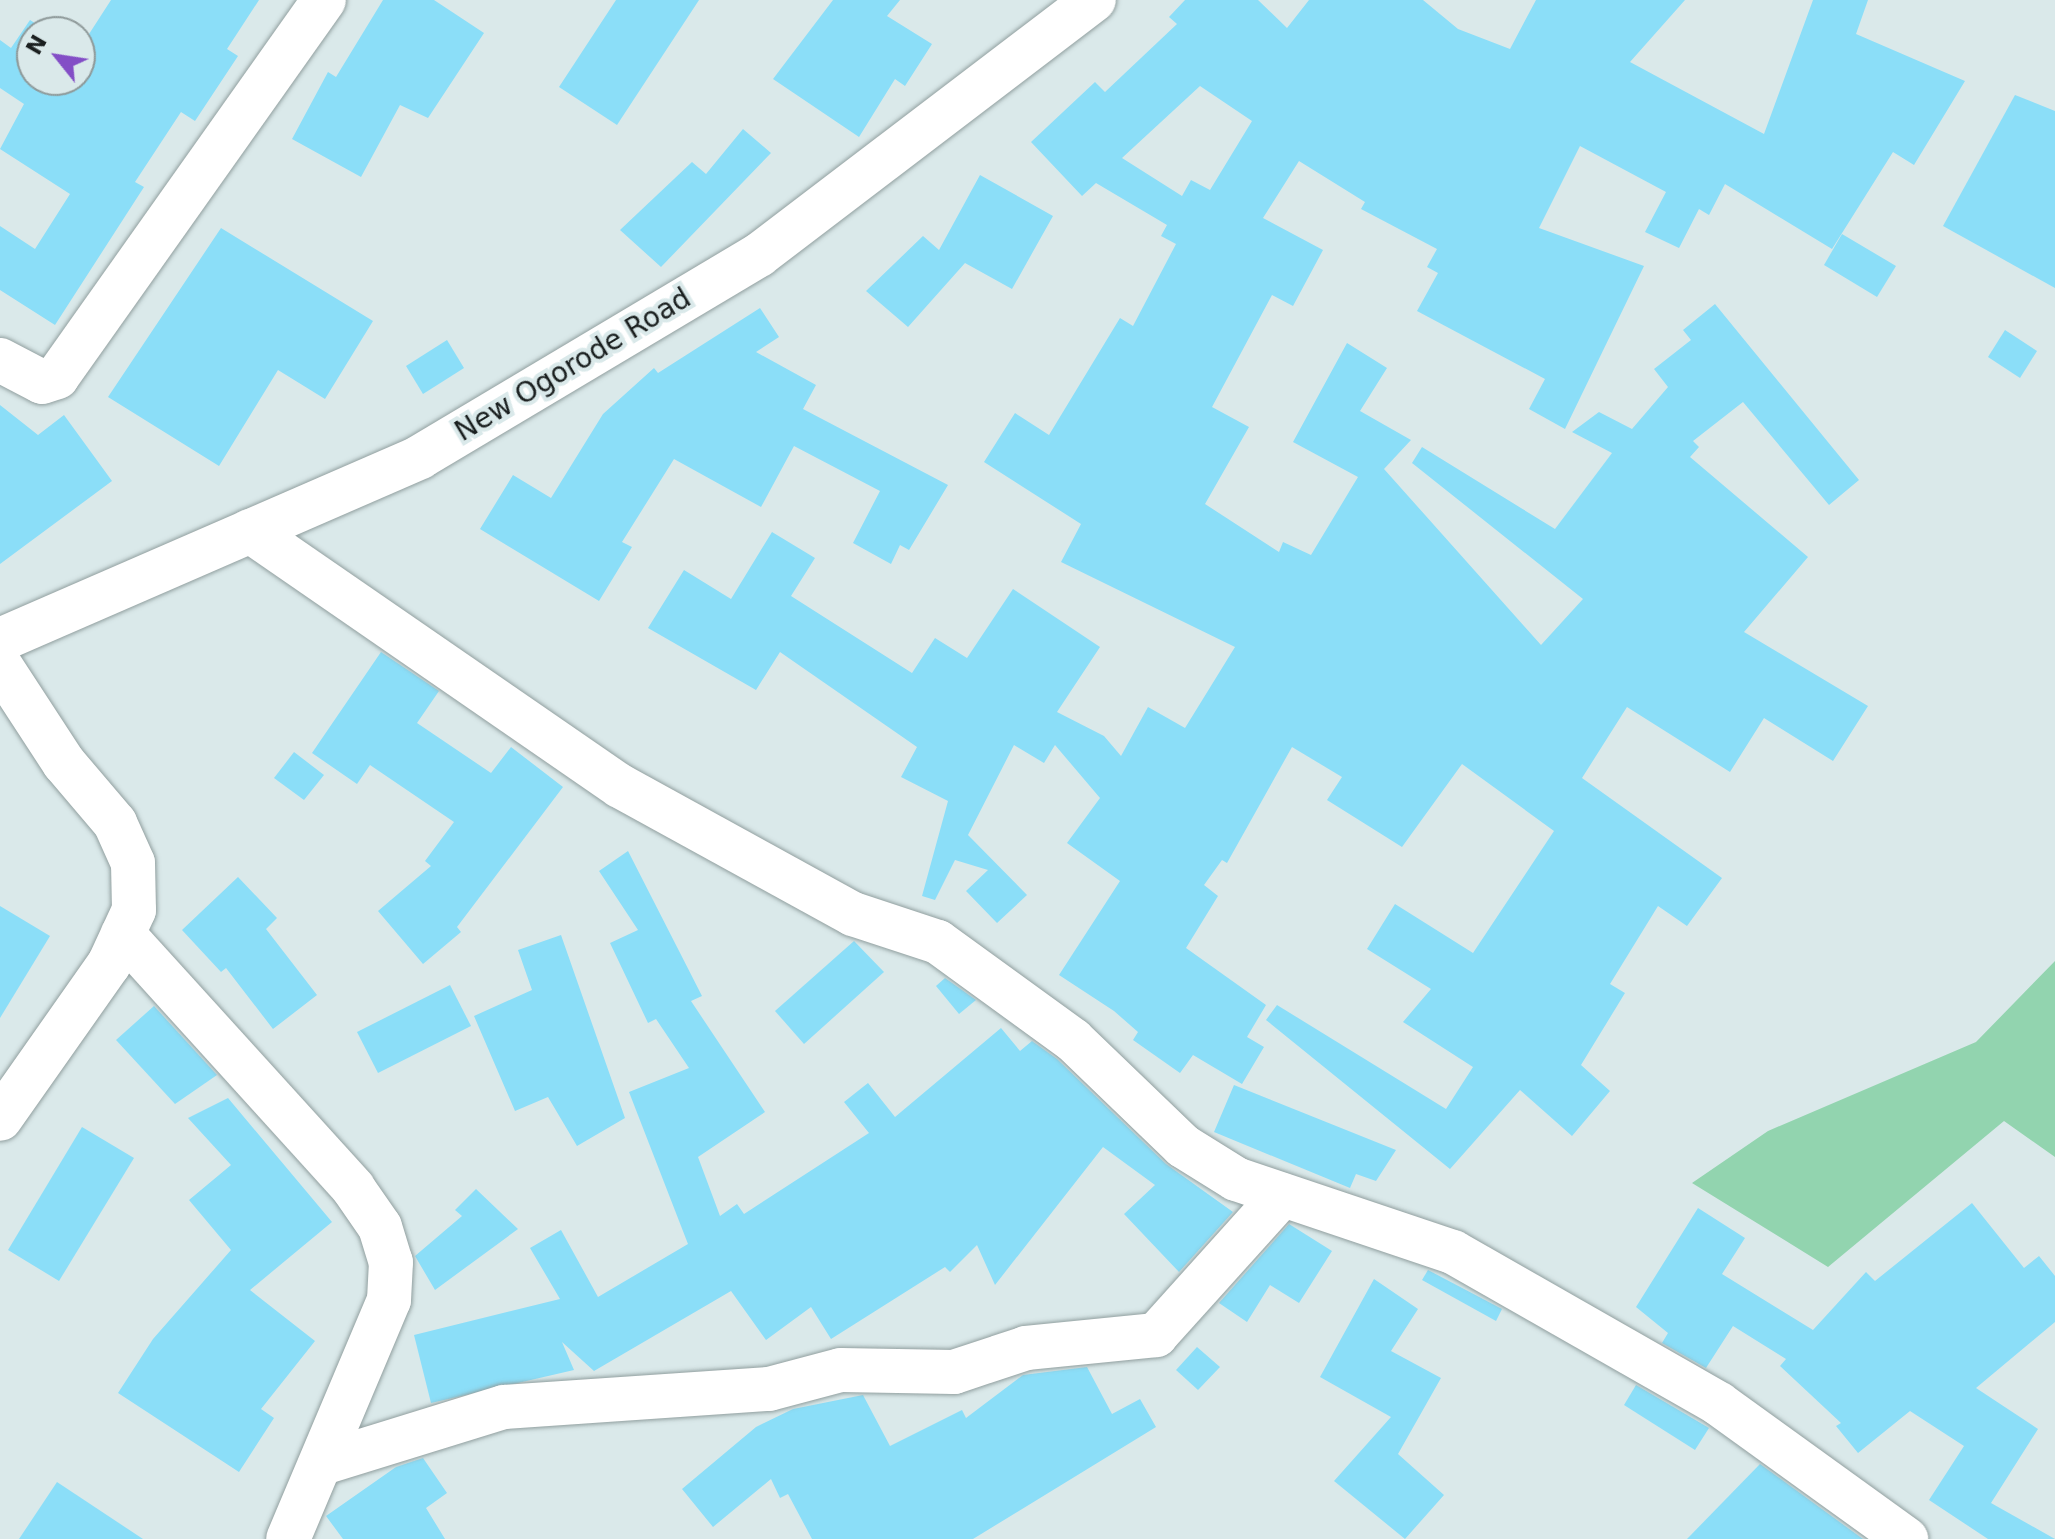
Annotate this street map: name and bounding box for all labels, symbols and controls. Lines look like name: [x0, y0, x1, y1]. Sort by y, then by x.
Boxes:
north arrow: [16, 16, 96, 96]
text: N: [21, 31, 52, 59]
street label: New Ogorode Road: [449, 281, 697, 449]

